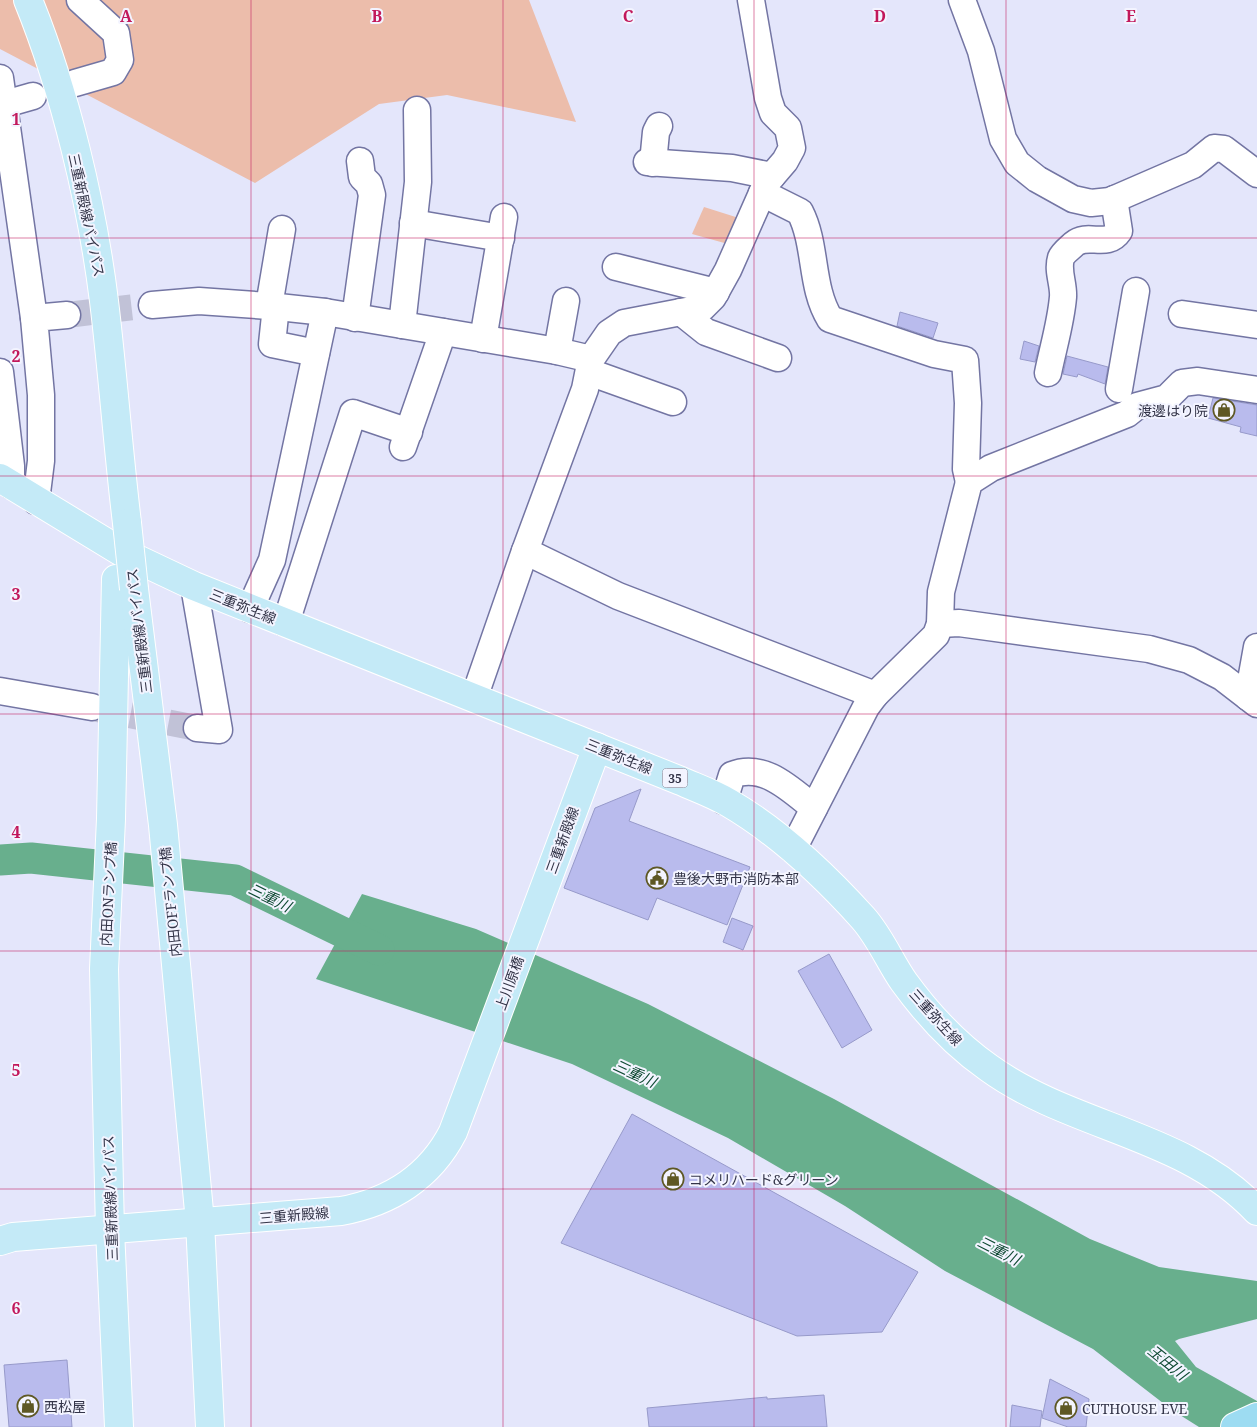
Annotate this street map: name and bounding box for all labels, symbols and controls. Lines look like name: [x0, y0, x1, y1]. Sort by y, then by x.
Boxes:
text: A: [120, 5, 133, 27]
text: B: [372, 5, 383, 27]
text: C: [623, 5, 634, 27]
text: D: [874, 5, 886, 27]
text: E: [1126, 5, 1136, 27]
text: 1: [11, 108, 21, 130]
street label: 三重新殿線バイパス: [65, 152, 109, 278]
text: 2: [11, 345, 21, 367]
shop icon: 渡邊はり院: [1212, 398, 1236, 422]
place label: 渡邊はり院: [1138, 401, 1208, 420]
street label: 三重新殿線バイパス: [122, 567, 156, 695]
text: 3: [11, 583, 21, 605]
street label: 三重弥生線: [207, 584, 279, 628]
street label: 三重弥生線: [583, 734, 655, 778]
road number: 35: [662, 768, 688, 788]
street label: 三重新殿線: [541, 804, 583, 876]
text: 4: [11, 821, 21, 843]
street label: 内田ONランプ橋: [96, 841, 120, 947]
street label: 内田OFFランプ橋: [155, 846, 185, 958]
public building icon: 豊後大野市消防本部: [645, 866, 669, 890]
place label: 豊後大野市消防本部: [673, 869, 799, 888]
water label: 三重川: [245, 878, 296, 917]
street label: 上川原橋: [490, 953, 528, 1013]
street label: 三重弥生線: [906, 985, 966, 1049]
water label: 三重川: [610, 1054, 661, 1092]
text: 5: [11, 1059, 21, 1081]
street label: 三重新殿線バイパス: [98, 1135, 122, 1261]
shop icon: コメリハード&グリーン: [661, 1167, 685, 1191]
place label: コメリハード&グリーン: [689, 1170, 839, 1189]
street label: 三重新殿線: [258, 1202, 330, 1228]
water label: 三重川: [974, 1231, 1025, 1270]
text: 6: [11, 1297, 21, 1319]
water label: 玉田川: [1144, 1340, 1193, 1385]
shop icon: 西松屋: [16, 1394, 40, 1418]
shop icon: CUTHOUSE EVE: [1054, 1396, 1078, 1420]
place label: 西松屋: [44, 1397, 86, 1416]
place label: CUTHOUSE EVE: [1082, 1399, 1188, 1418]

